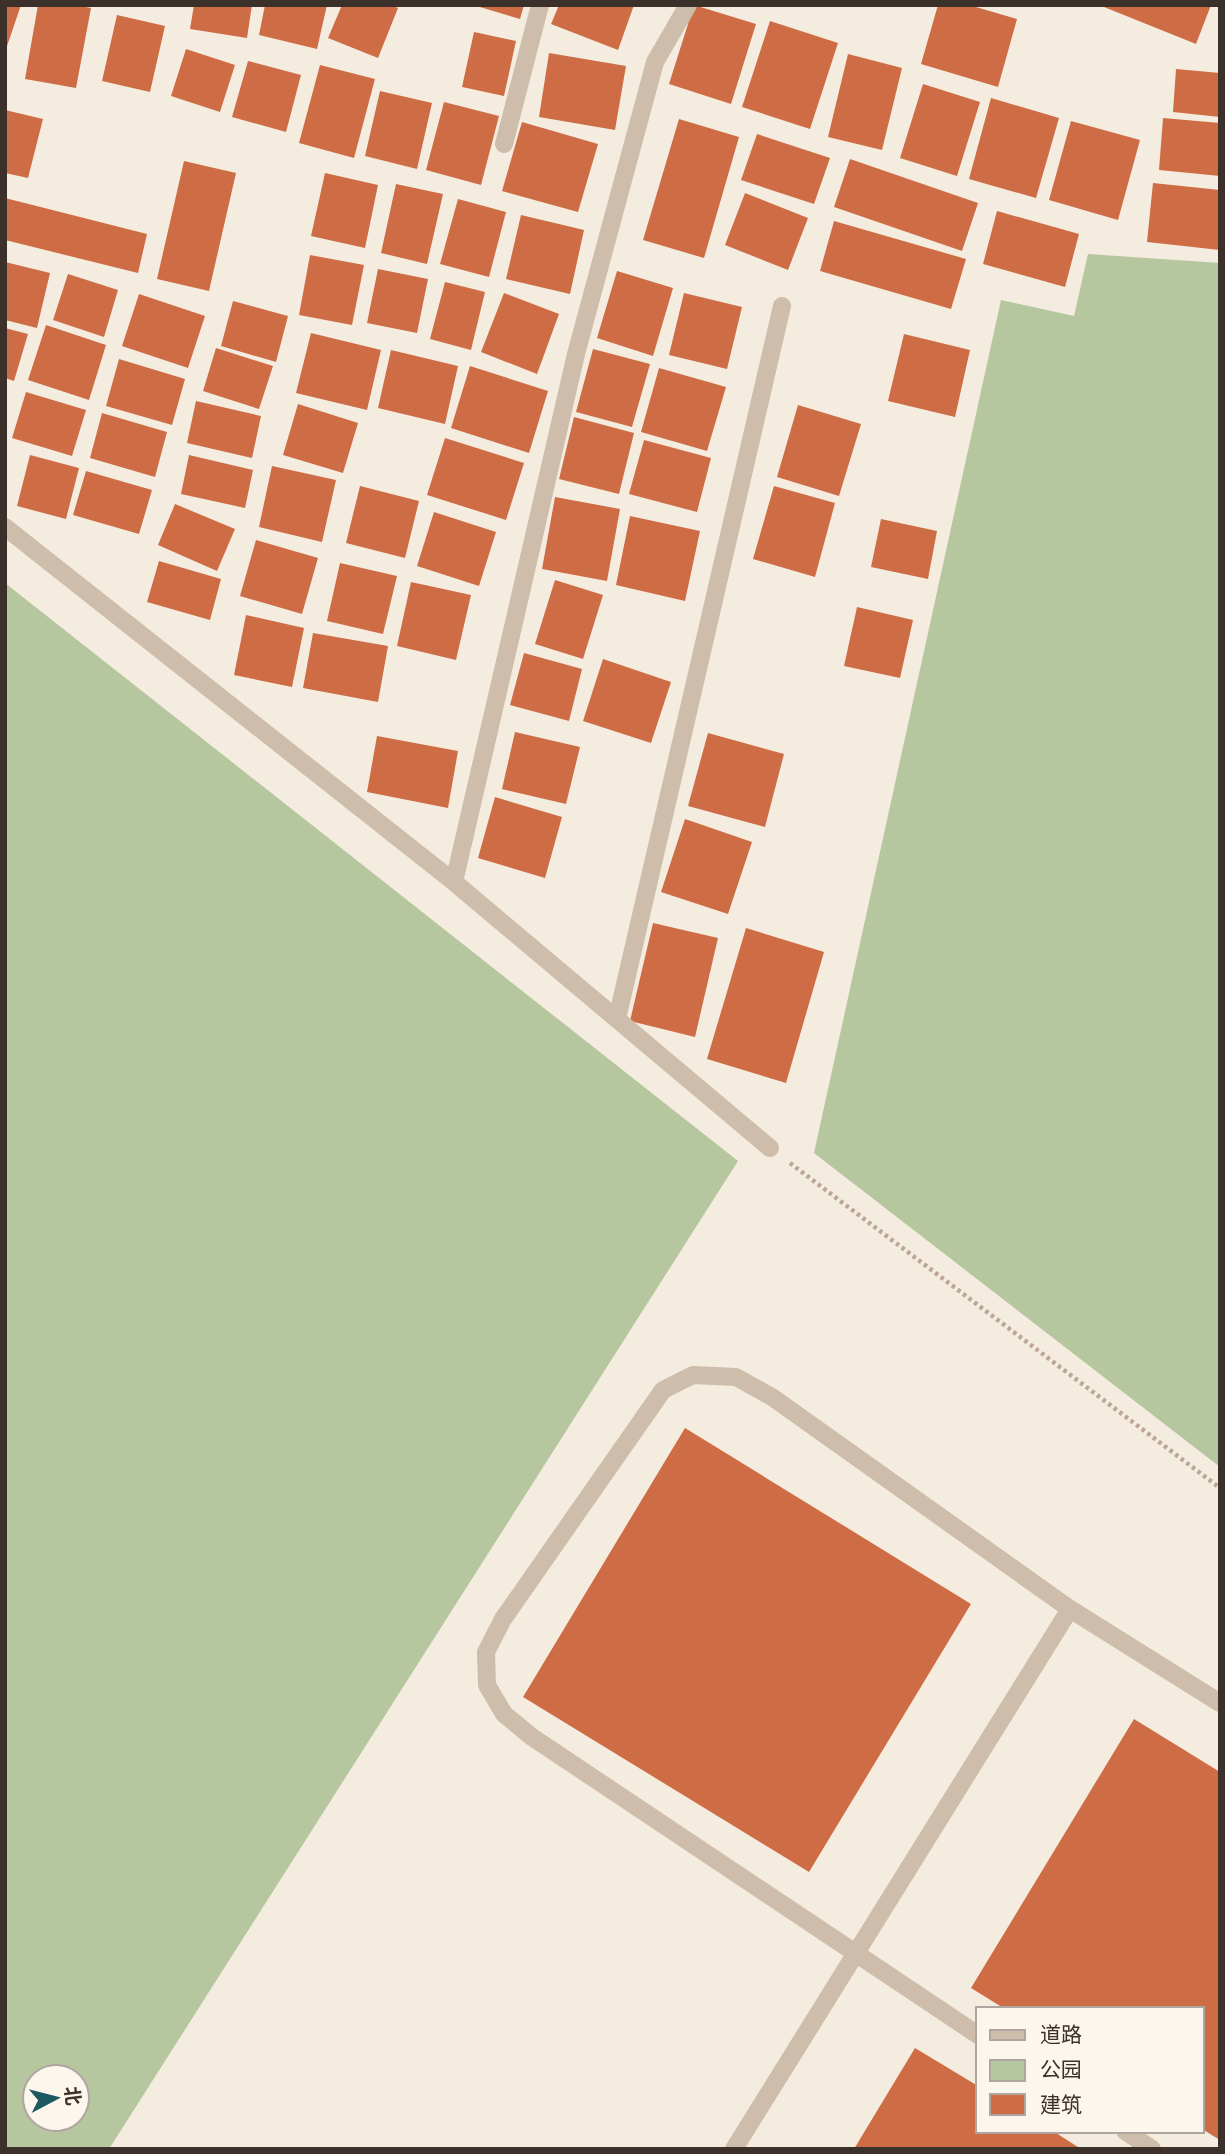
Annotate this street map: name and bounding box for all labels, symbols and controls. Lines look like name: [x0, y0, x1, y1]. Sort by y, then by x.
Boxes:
legend: [976, 2007, 1204, 2133]
text: 道路: [1040, 2023, 1082, 2046]
text: 公园: [1040, 2058, 1082, 2081]
north arrow: [21, 2063, 91, 2133]
text: 北: [61, 2085, 84, 2107]
text: 建筑: [1040, 2093, 1082, 2116]

